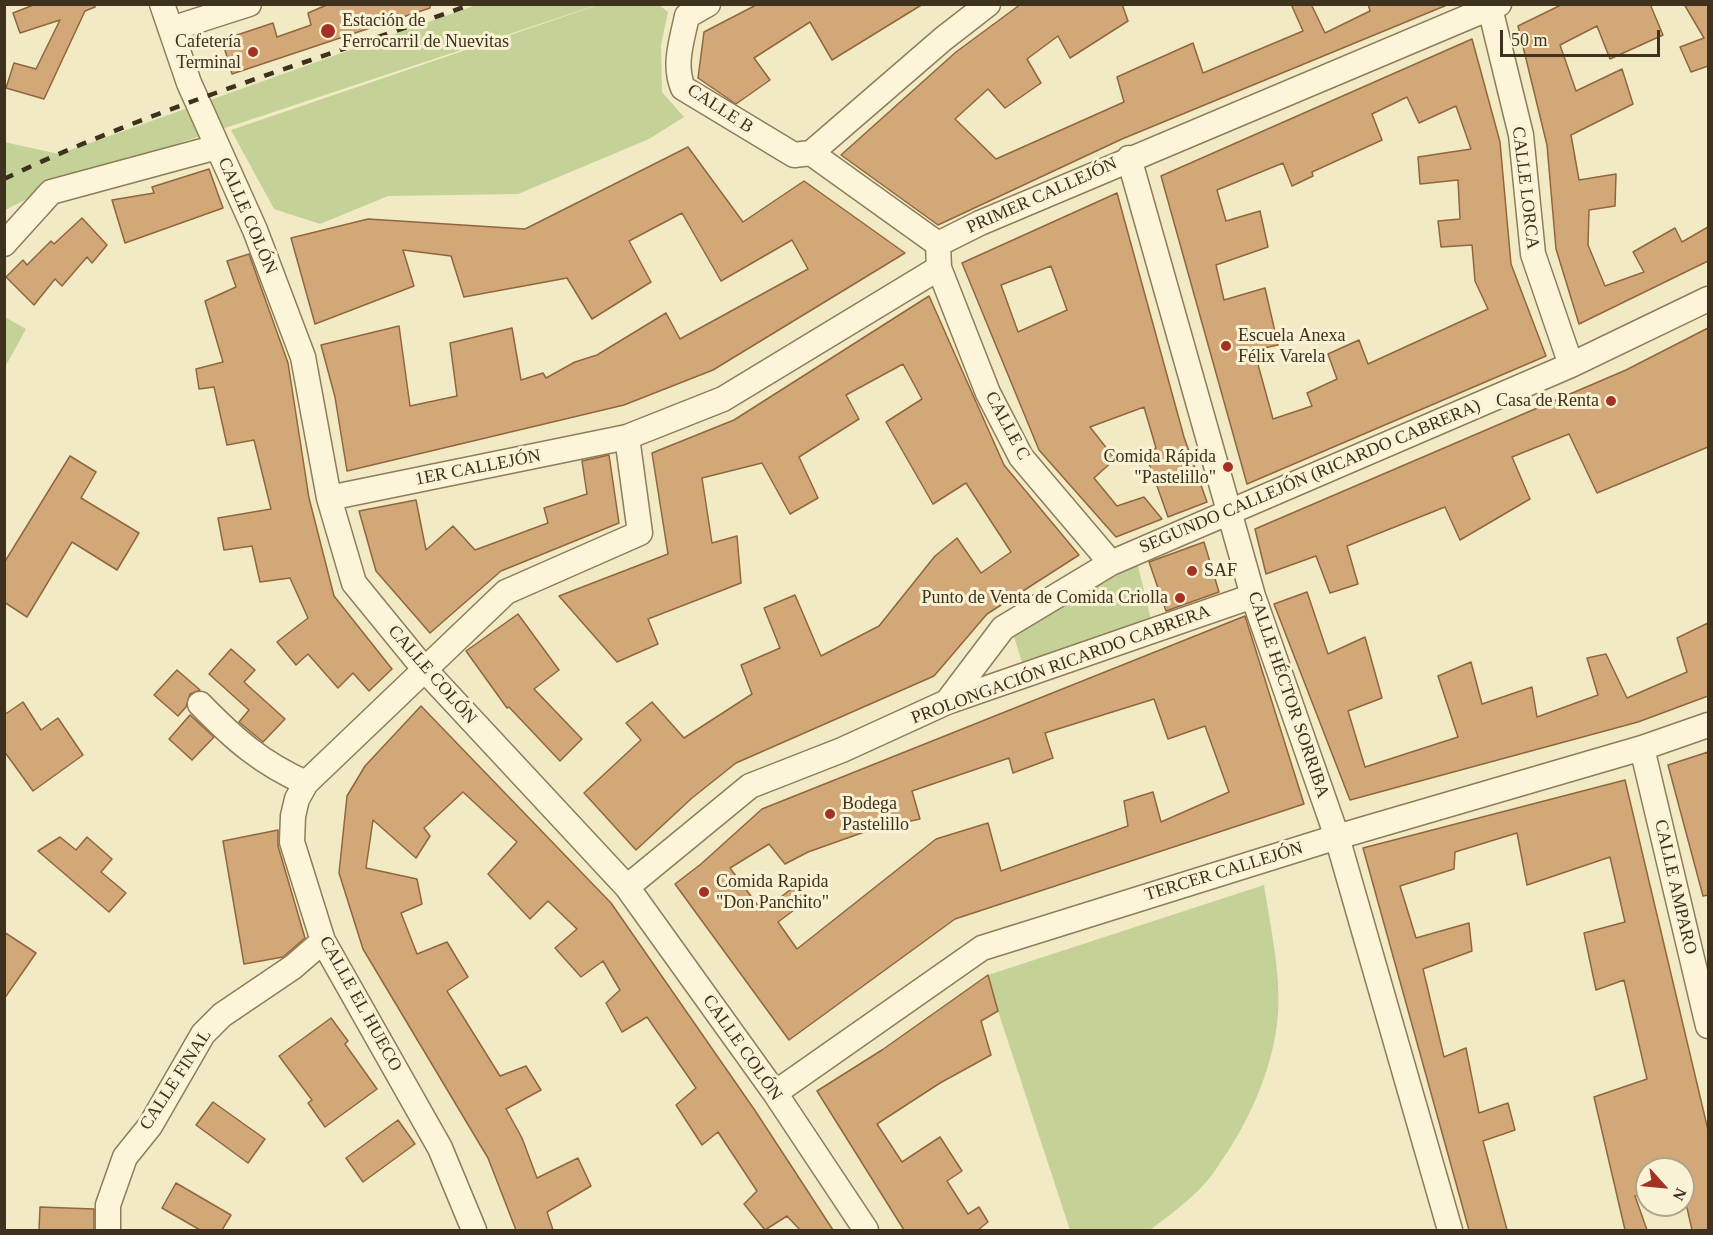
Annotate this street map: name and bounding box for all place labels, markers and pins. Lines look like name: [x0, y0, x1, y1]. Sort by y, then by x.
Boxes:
place label: Estación de Ferrocarril de Nuevitas: [342, 10, 509, 52]
marker: Estación de Ferrocarril de Nuevitas: [319, 22, 337, 40]
place label: Cafetería Terminal: [175, 31, 241, 74]
marker: Cafetería Terminal: [246, 45, 260, 59]
place label: Escuela Anexa Félix Varela: [1238, 325, 1345, 368]
marker: Escuela Anexa Félix Varela: [1219, 339, 1233, 353]
place label: Casa de Renta: [1496, 390, 1599, 412]
marker: Casa de Renta: [1604, 394, 1618, 408]
place label: Comida Rápida "Pastelillo": [1104, 446, 1216, 488]
marker: Comida Rápida "Pastelillo": [1221, 460, 1235, 474]
place label: SAF: [1204, 560, 1237, 582]
marker: SAF: [1185, 564, 1199, 578]
place label: Punto de Venta de Comida Criolla: [922, 587, 1168, 609]
marker: Punto de Venta de Comida Criolla: [1173, 591, 1187, 605]
place label: Bodega Pastelillo: [842, 793, 909, 836]
marker: Bodega Pastelillo: [823, 807, 837, 821]
place label: Comida Rapida "Don Panchito": [716, 871, 829, 914]
marker: Comida Rapida "Don Panchito": [697, 885, 711, 899]

